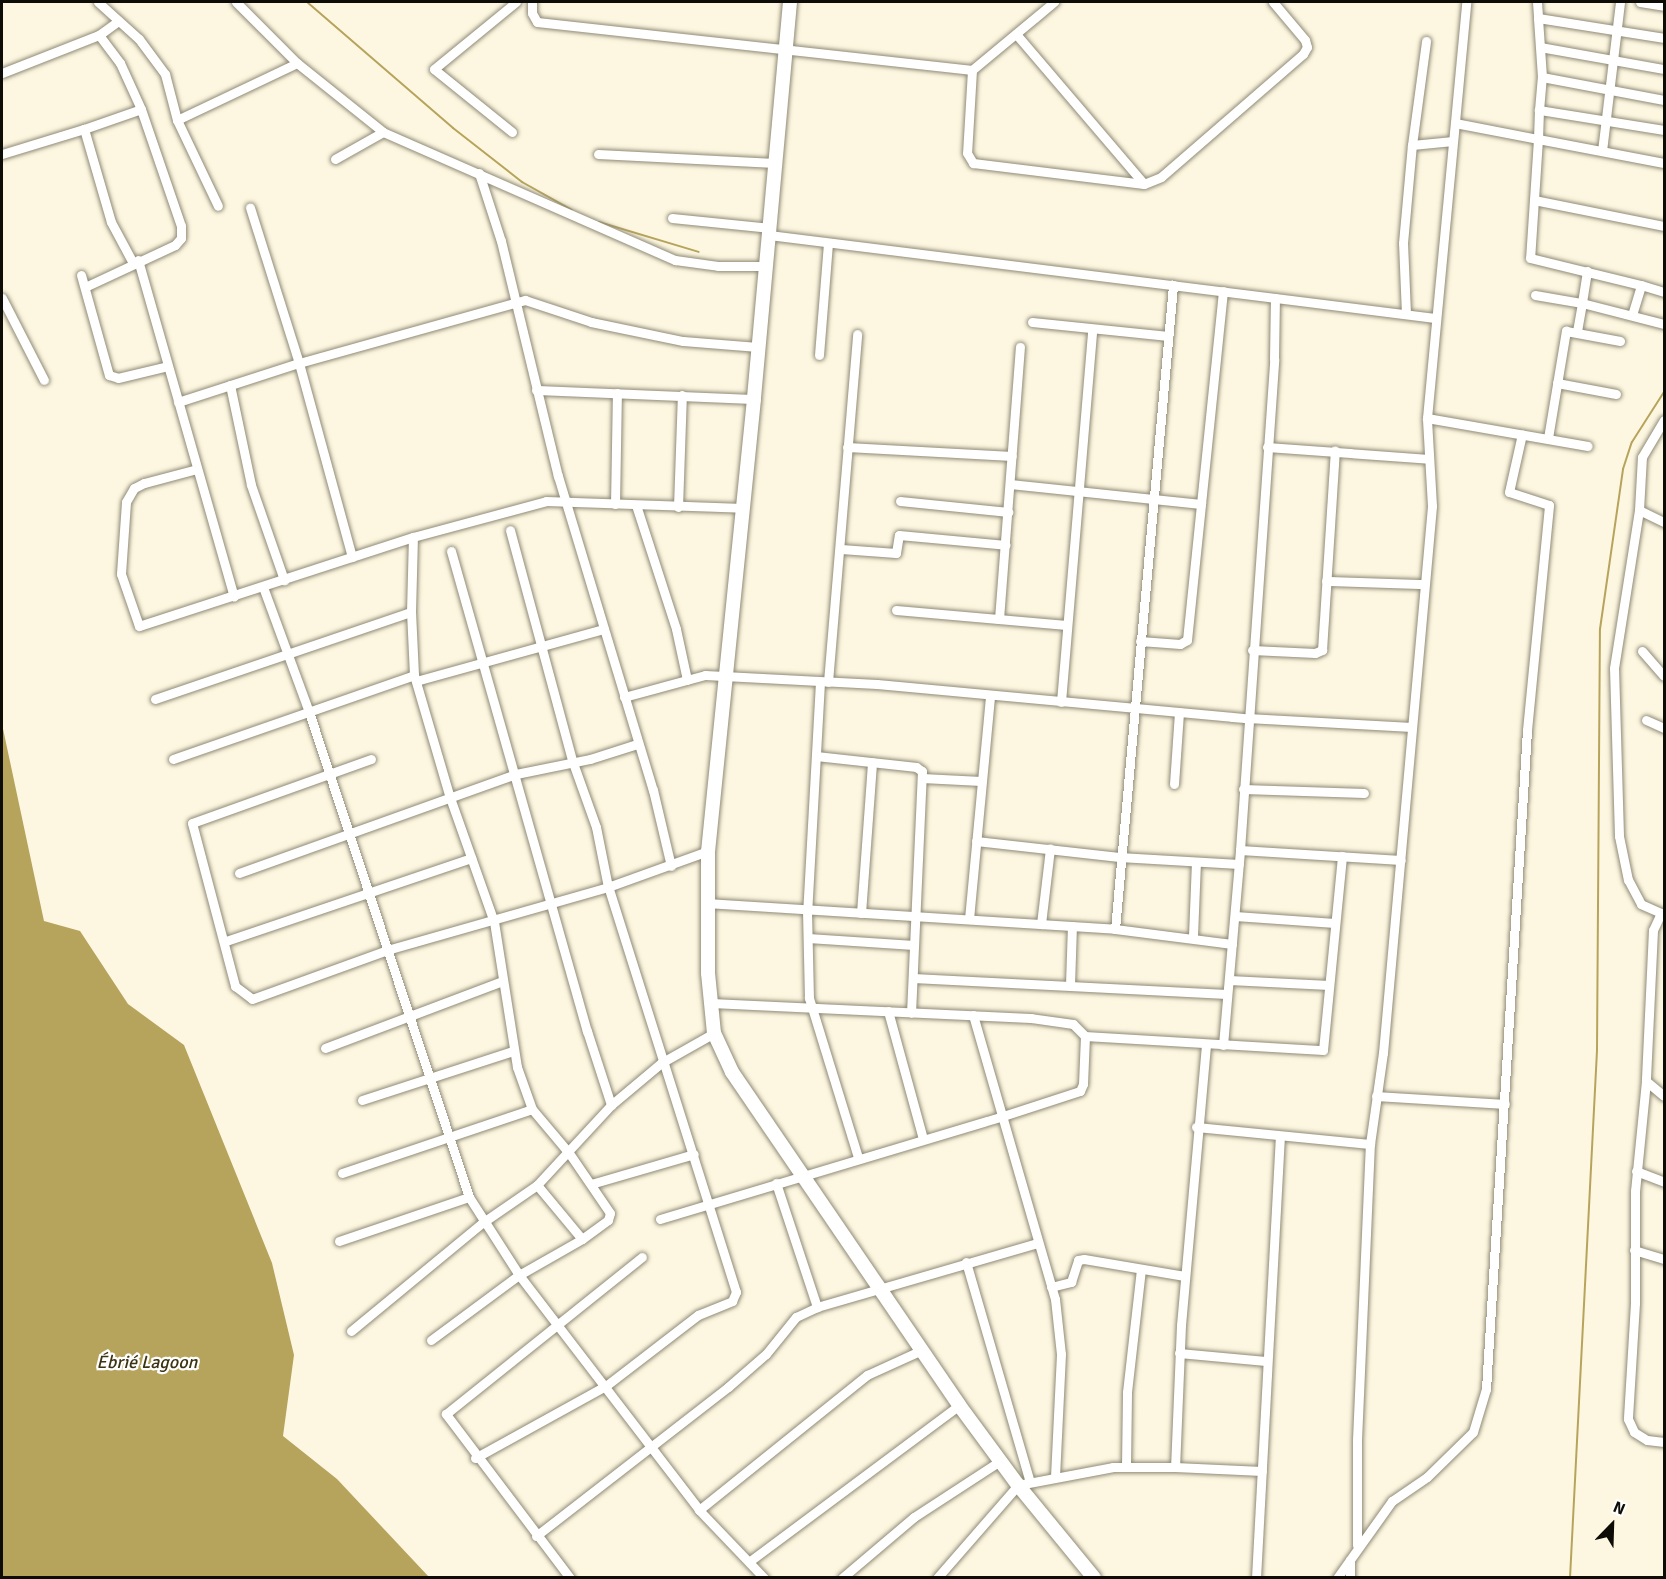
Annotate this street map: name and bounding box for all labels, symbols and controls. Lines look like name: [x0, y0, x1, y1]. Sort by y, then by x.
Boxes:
water label: Ébrié Lagoon: [97, 1351, 197, 1373]
north arrow: [1582, 1495, 1642, 1555]
text: N: [1610, 1497, 1628, 1520]

